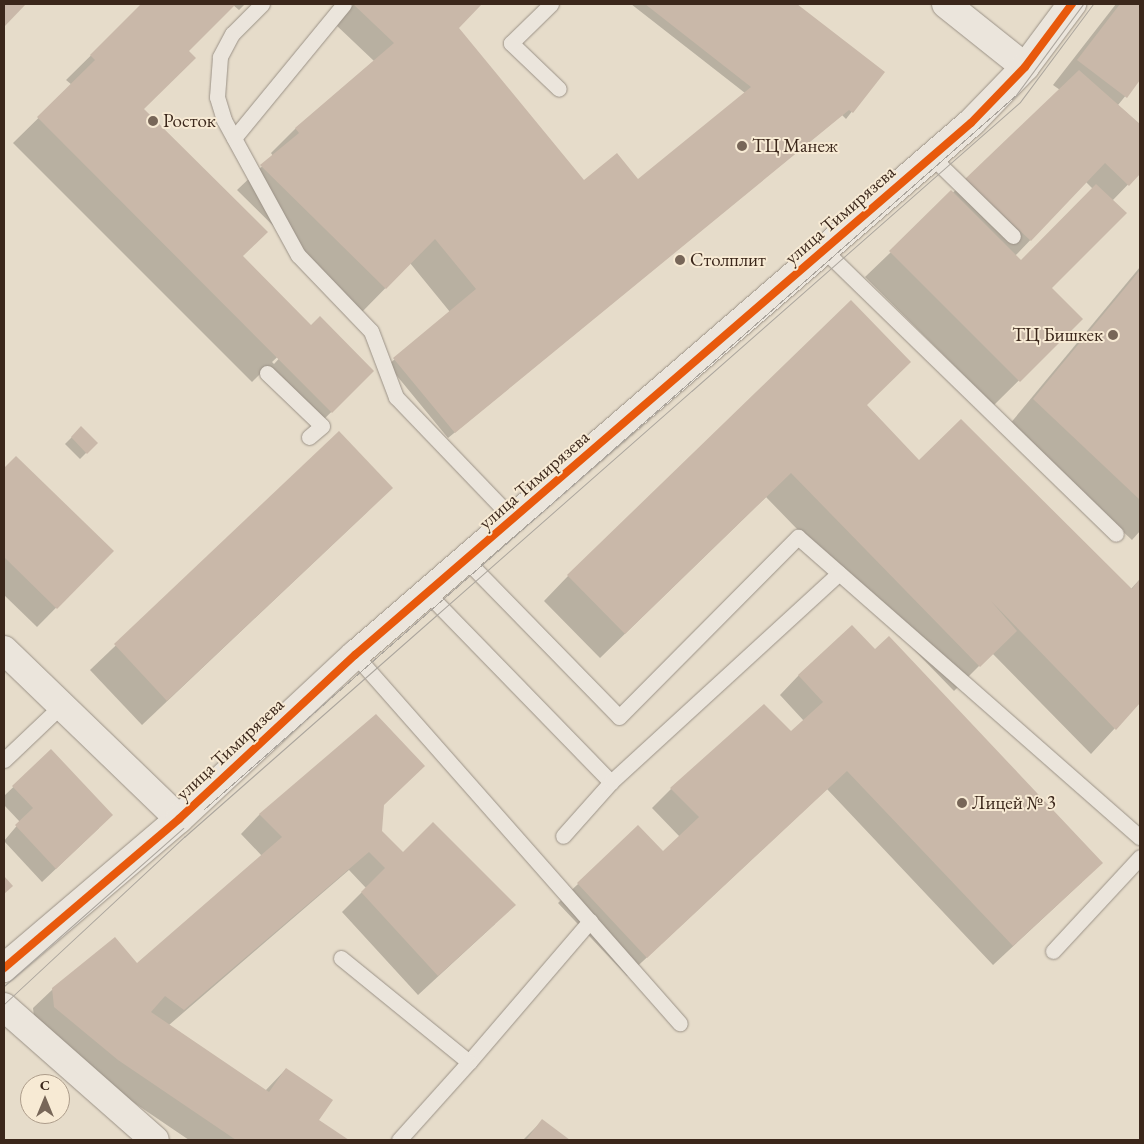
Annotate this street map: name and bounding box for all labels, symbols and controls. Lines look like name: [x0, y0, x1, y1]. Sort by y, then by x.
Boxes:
place label: Росток: [163, 110, 216, 132]
marker: Росток: [147, 115, 159, 127]
place label: ТЦ Манеж: [752, 135, 838, 157]
marker: ТЦ Манеж: [736, 140, 748, 152]
street label: улица Тимирязева: [780, 161, 900, 269]
place label: Столплит: [690, 249, 766, 271]
marker: Столплит: [674, 254, 686, 266]
place label: ТЦ Бишкек: [1012, 324, 1103, 346]
marker: ТЦ Бишкек: [1107, 329, 1119, 341]
street label: улица Тимирязева: [474, 426, 594, 534]
street label: улица Тимирязева: [171, 693, 289, 805]
place label: Лицей № 3: [972, 792, 1056, 814]
marker: Лицей № 3: [956, 797, 968, 809]
north arrow: [20, 1074, 70, 1124]
text: С: [40, 1076, 50, 1094]

